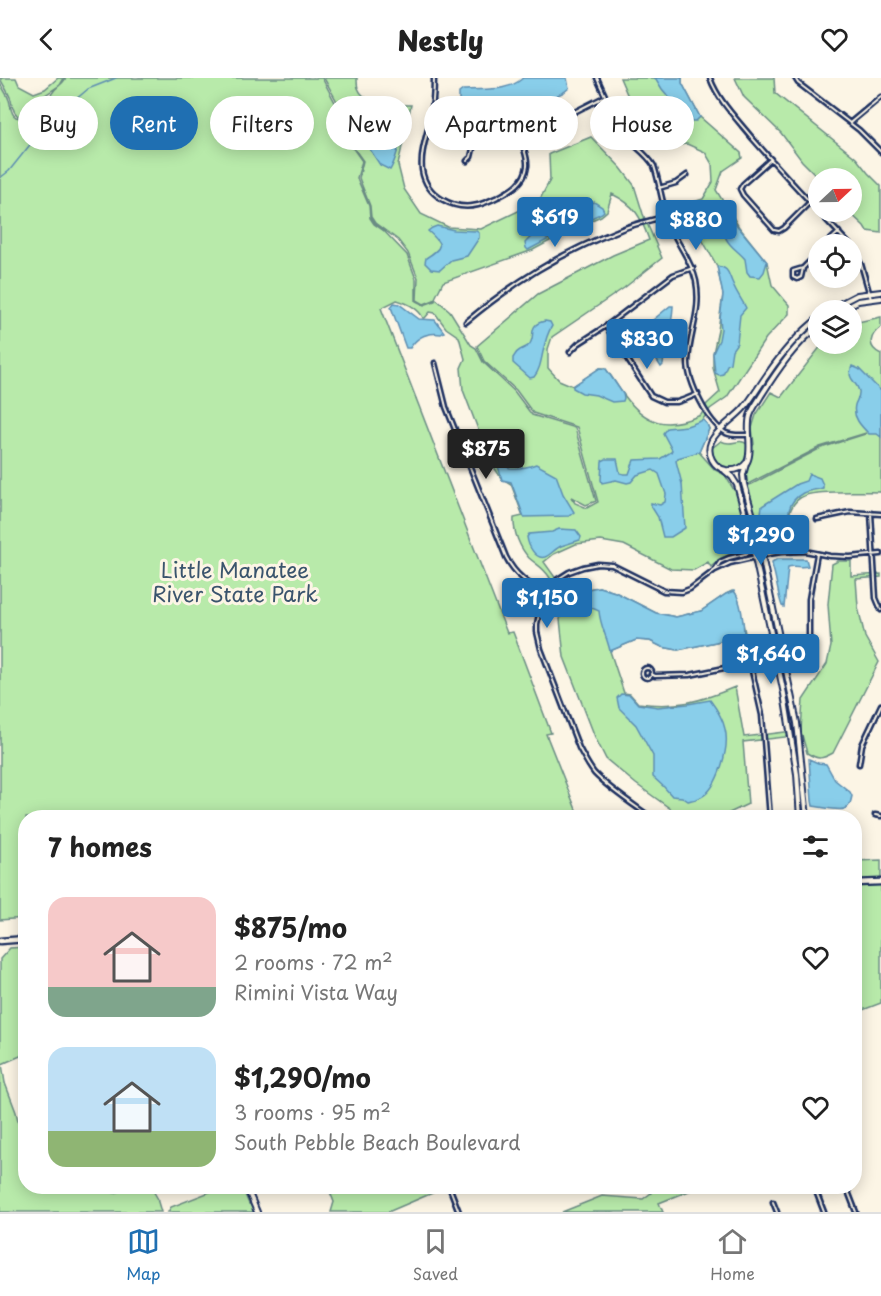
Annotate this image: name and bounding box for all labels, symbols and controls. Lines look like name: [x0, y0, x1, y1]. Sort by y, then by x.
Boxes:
text: Nestly: [397, 19, 484, 60]
icon: back: [30, 23, 63, 56]
icon: heart: [818, 23, 851, 56]
chip: Buy: [18, 96, 98, 150]
chip: Rent: [110, 96, 198, 150]
chip: Filters: [210, 96, 314, 150]
chip: New: [326, 96, 412, 150]
chip: Apartment: [424, 96, 578, 150]
chip: House: [590, 96, 694, 150]
north arrow: [808, 168, 862, 222]
map controls: [808, 168, 862, 354]
pin: $619: [519, 197, 591, 248]
pin: $880: [660, 200, 732, 251]
text: $619: [531, 201, 579, 231]
text: $880: [670, 204, 722, 234]
button: locate: [808, 234, 862, 288]
button: layers: [808, 300, 862, 354]
pin: $830: [611, 319, 683, 370]
text: $830: [621, 323, 674, 353]
pin: $875: [450, 429, 522, 480]
text: $875: [462, 433, 511, 463]
pin: $1,290: [712, 515, 810, 566]
text: $1,290: [727, 519, 795, 549]
park label: Little Manatee River State Park: [152, 553, 318, 609]
pin: $1,150: [498, 578, 596, 629]
text: $1,150: [516, 582, 578, 612]
pin: $1,640: [722, 634, 820, 685]
text: $1,640: [736, 638, 806, 668]
text: 7 homes: [48, 827, 152, 866]
icon: filters: [799, 830, 832, 863]
text: $875/mo: [234, 908, 347, 947]
icon: home: [96, 921, 168, 993]
icon: heart: [799, 941, 832, 974]
text: 2 rooms · 72 m²: [234, 947, 393, 977]
text: Rimini Vista Way: [234, 977, 398, 1007]
text: $1,290/mo: [234, 1058, 371, 1097]
icon: home: [96, 1071, 168, 1143]
icon: heart: [799, 1091, 832, 1124]
text: 3 rooms · 95 m²: [234, 1097, 391, 1127]
text: South Pebble Beach Boulevard: [234, 1127, 521, 1157]
tab: Map: [126, 1225, 160, 1285]
tab: Saved: [413, 1225, 458, 1285]
tab: Home: [710, 1225, 755, 1285]

